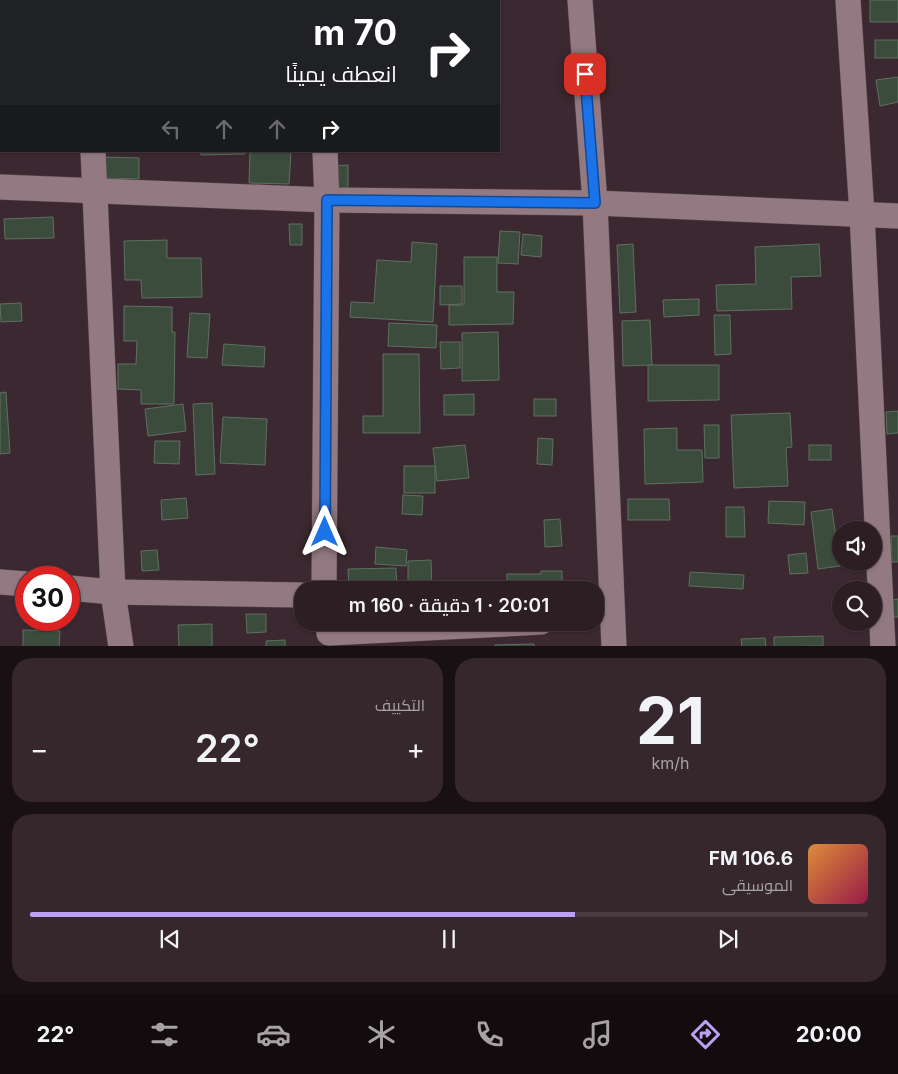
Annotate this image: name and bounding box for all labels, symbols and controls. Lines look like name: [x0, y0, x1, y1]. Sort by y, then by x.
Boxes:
text: 70 m: [313, 11, 397, 53]
icon: right: [415, 20, 480, 85]
pin: [564, 53, 606, 95]
icon: arrive: [571, 60, 599, 88]
text: انعطف يمينًا: [285, 61, 397, 87]
icon: left: [157, 115, 185, 143]
icon: ahead: [210, 115, 238, 143]
icon: ahead: [263, 115, 291, 143]
icon: right: [316, 115, 344, 143]
position arrow: [298, 505, 350, 557]
map controls: [832, 521, 882, 631]
button: sound: [832, 521, 882, 571]
speed limit sign: 30: [15, 566, 80, 631]
button: search: [832, 581, 882, 631]
text: 20:01 · 1 دقيقة · 160 m: [349, 594, 549, 617]
text: 21: [636, 681, 705, 760]
text: التكييف: [375, 695, 425, 715]
text: 22°: [195, 725, 260, 771]
text: −: [30, 732, 49, 766]
text: +: [406, 732, 425, 766]
text: km/h: [651, 753, 690, 773]
text: 106.6 FM: [709, 847, 793, 870]
text: الموسيقى: [722, 875, 793, 895]
icon: previous: [156, 925, 184, 953]
icon: pause: [435, 925, 463, 953]
icon: next: [714, 925, 742, 953]
icon: filters: [147, 1017, 182, 1052]
icon: car: [256, 1017, 291, 1052]
icon: climate: [364, 1017, 399, 1052]
icon: phone: [472, 1017, 507, 1052]
icon: music: [580, 1017, 615, 1052]
icon: directions: [688, 1017, 723, 1052]
text: 22°: [37, 1021, 74, 1047]
text: 20:00: [796, 1021, 861, 1047]

